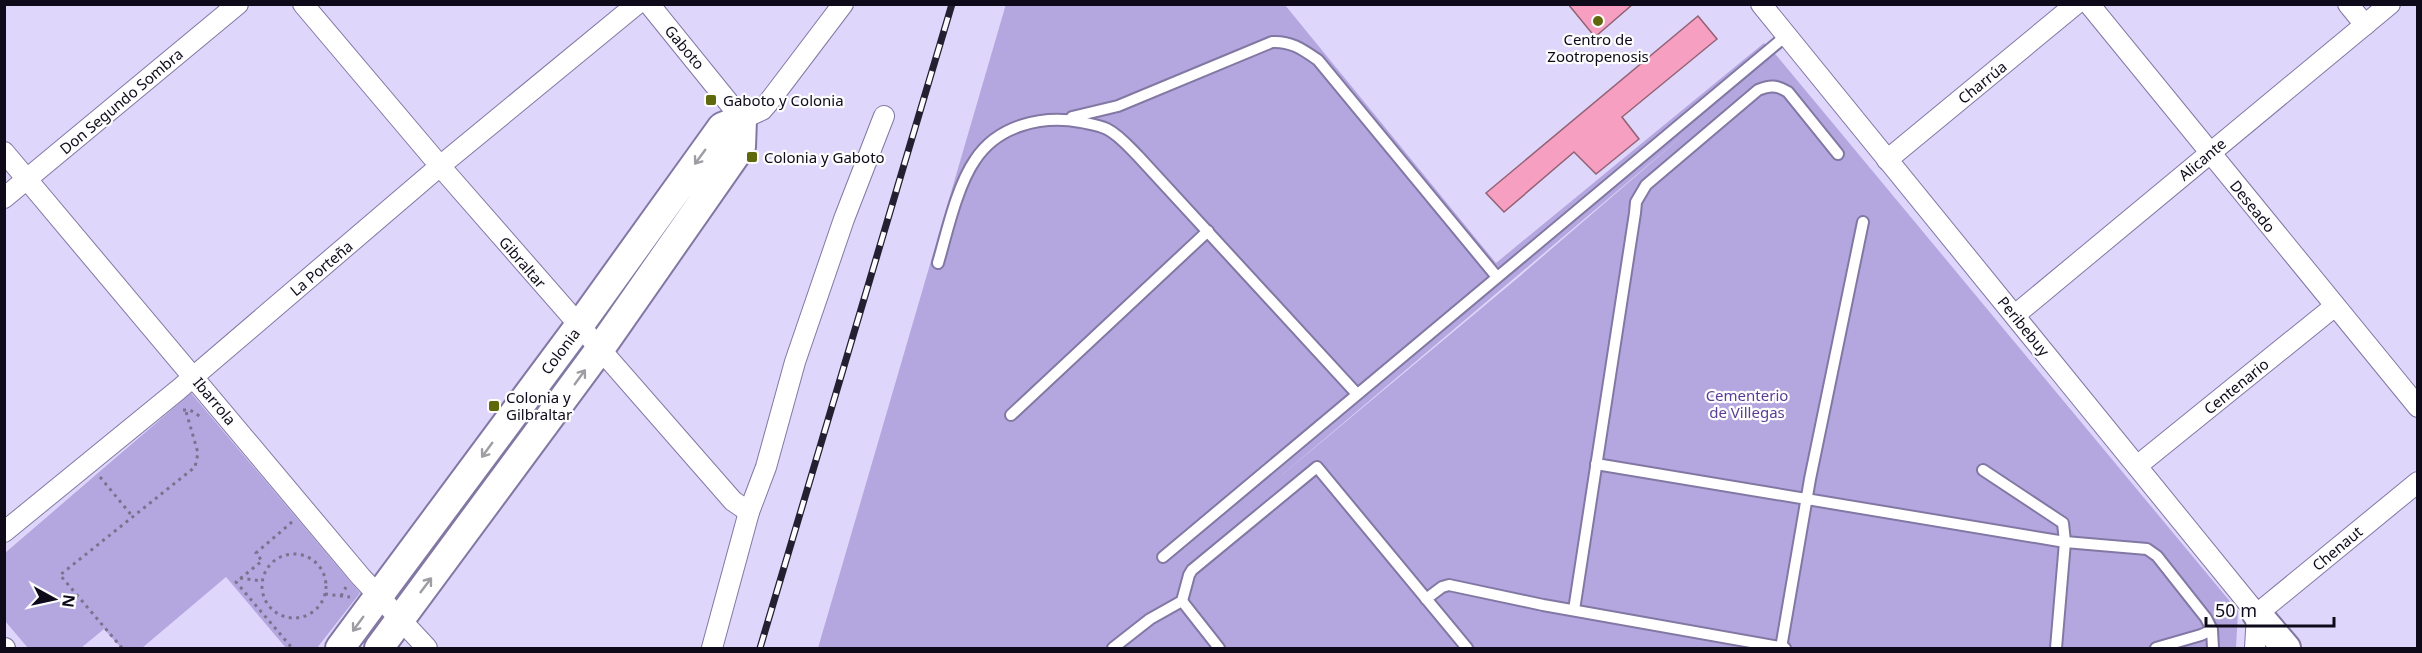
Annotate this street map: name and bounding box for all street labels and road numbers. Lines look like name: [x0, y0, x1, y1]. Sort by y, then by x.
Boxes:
street label: Gaboto: [661, 21, 709, 73]
street label: Don Segundo Sombra: [55, 44, 187, 158]
street label: Charrúa: [1953, 56, 2011, 108]
street label: Alicante: [2174, 133, 2230, 185]
street label: Deseado: [2226, 176, 2280, 236]
street label: Gibraltar: [495, 232, 551, 292]
street label: La Porteña: [285, 236, 357, 300]
street label: Peribebuy: [1994, 292, 2054, 360]
street label: Colonia: [536, 324, 584, 378]
street label: Centenario: [2199, 354, 2273, 418]
street label: Ibarrola: [189, 373, 241, 429]
street label: Chenaut: [2308, 521, 2367, 575]

